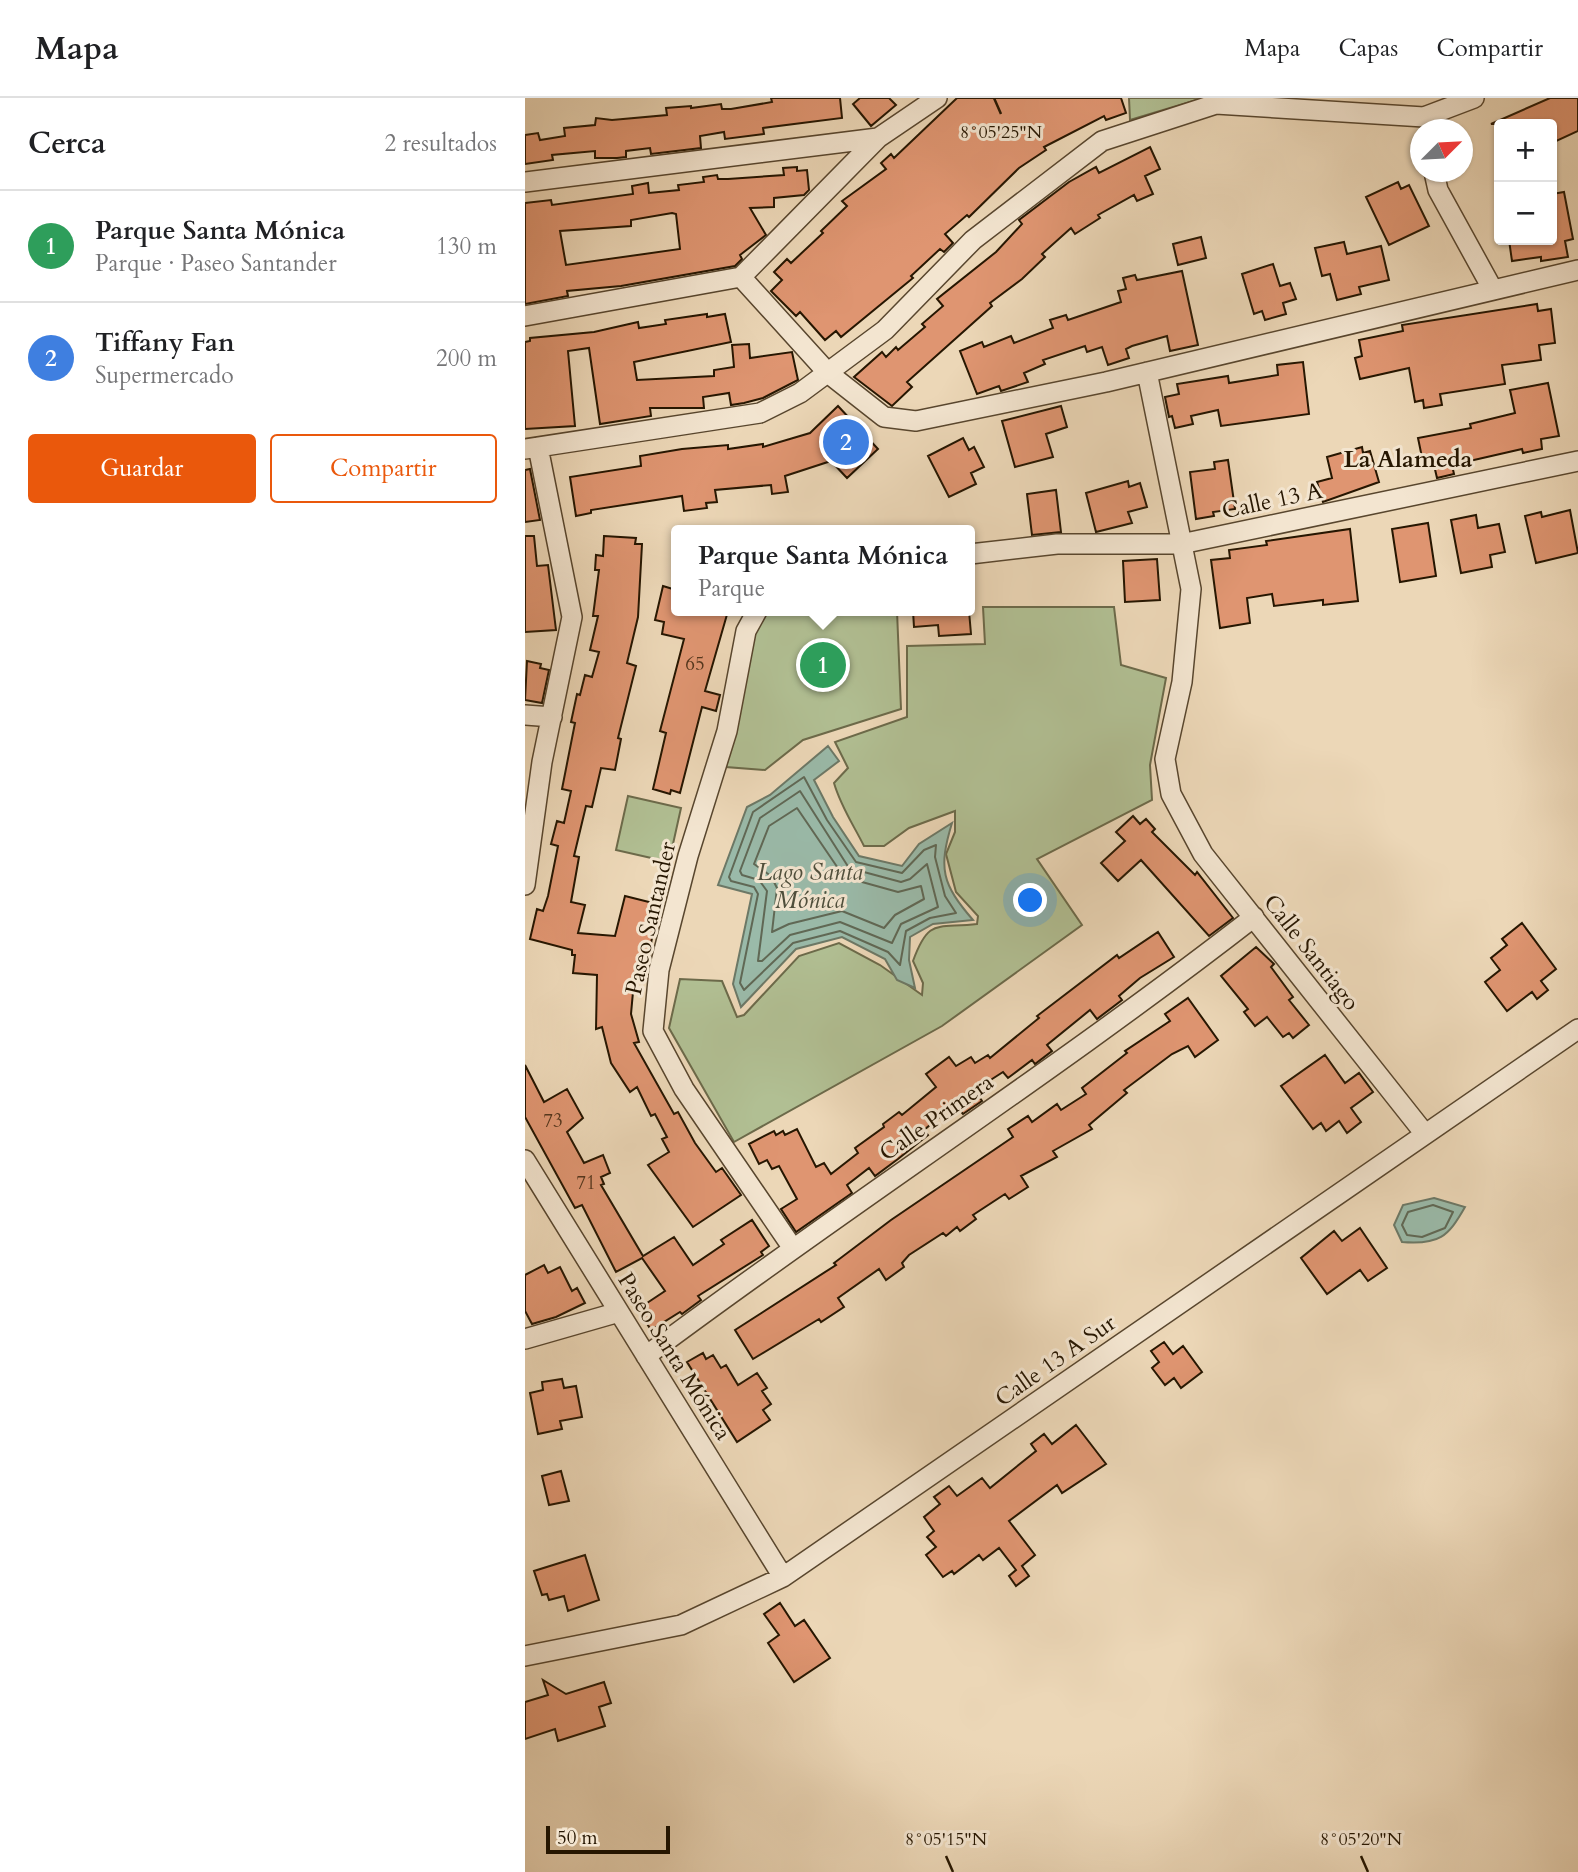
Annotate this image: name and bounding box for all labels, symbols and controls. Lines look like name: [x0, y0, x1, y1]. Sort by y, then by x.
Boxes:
text: Mapa: [35, 26, 119, 71]
text: Mapa: [1244, 32, 1300, 65]
text: Capas: [1338, 32, 1398, 65]
text: Compartir: [1436, 32, 1543, 65]
north arrow: [1410, 119, 1473, 182]
map controls: [1494, 119, 1557, 245]
button: +: [1494, 119, 1557, 182]
text: 8°05'25"N: [960, 120, 1043, 145]
text: Cerca: [28, 123, 106, 164]
text: 2 resultados: [384, 128, 497, 159]
button: −: [1494, 182, 1557, 245]
text: Parque Santa Mónica: [95, 213, 345, 248]
text: 1: [45, 231, 57, 262]
text: 130 m: [436, 231, 497, 262]
text: Parque · Paseo Santander: [95, 248, 337, 279]
text: Tiffany Fan: [95, 325, 235, 360]
text: 2: [45, 343, 57, 374]
text: 200 m: [436, 343, 497, 374]
text: Supermercado: [95, 360, 234, 391]
pin: 2: [823, 416, 869, 468]
button: Guardar: [28, 434, 256, 503]
button: Compartir: [270, 434, 497, 503]
district label: La Alameda: [1343, 443, 1473, 476]
street label: Calle 13 A: [1219, 475, 1326, 526]
popup: [671, 525, 975, 616]
text: Parque Santa Mónica: [698, 538, 948, 573]
text: Parque: [698, 573, 765, 604]
pin: 1: [800, 639, 846, 691]
house number: 65: [685, 651, 705, 677]
street label: Paseo Santander: [618, 838, 683, 998]
water label: Lago Santa Mónica: [757, 856, 863, 917]
your location: [1013, 883, 1047, 917]
street label: Calle Santiago: [1256, 888, 1367, 1017]
street label: Calle Primera: [873, 1067, 1000, 1168]
house number: 73: [543, 1108, 563, 1134]
house number: 71: [576, 1170, 596, 1196]
street label: Paseo Santa Mónica: [610, 1267, 739, 1446]
street label: Calle 13 A Sur: [989, 1307, 1122, 1413]
scale bar: [546, 1823, 670, 1855]
text: 50 m: [557, 1825, 598, 1851]
text: 8°05'15"N: [905, 1827, 988, 1852]
text: 8°05'20"N: [1320, 1827, 1403, 1852]

